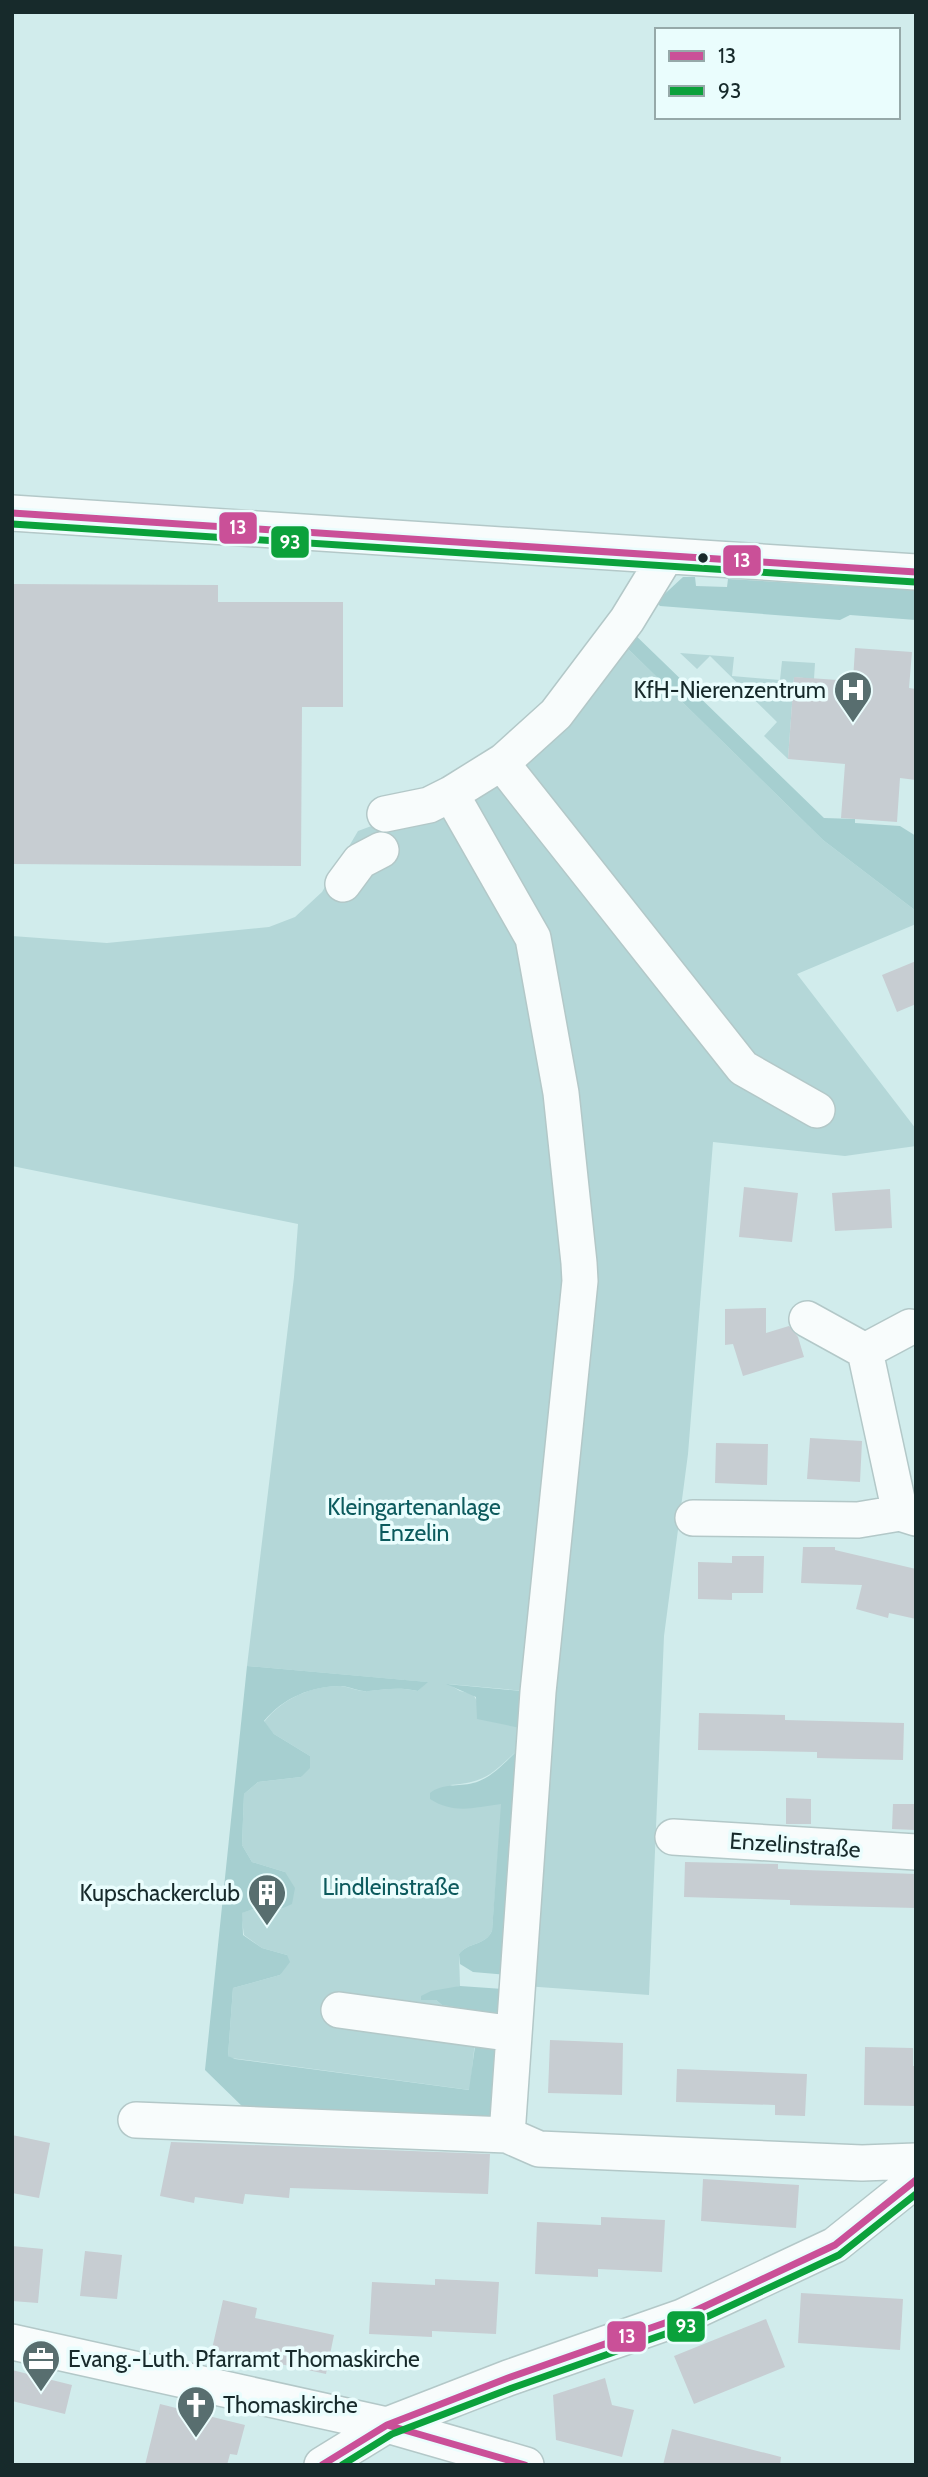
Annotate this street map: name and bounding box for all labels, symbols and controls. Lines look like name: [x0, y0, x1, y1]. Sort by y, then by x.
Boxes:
legend: [655, 28, 900, 119]
text: 13: [718, 43, 736, 68]
text: 93: [718, 78, 741, 103]
line badge: 13: [218, 511, 258, 545]
text: 13: [229, 516, 247, 539]
line badge: 93: [270, 525, 310, 559]
text: 93: [280, 531, 300, 554]
line badge: 13: [722, 544, 762, 577]
text: 13: [733, 549, 751, 572]
unlabelled marker: [696, 551, 710, 565]
hospital icon: KfH-Nierenzentrum: [832, 669, 874, 724]
place label: KfH-Nierenzentrum: [633, 676, 826, 704]
park label: Kleingartenanlage Enzelin: [327, 1493, 501, 1547]
street label: Enzelinstraße: [729, 1826, 862, 1864]
building icon: Kupschackerclub: [246, 1872, 288, 1927]
park label: Lindleinstraße: [322, 1873, 460, 1901]
place label: Kupschackerclub: [80, 1879, 240, 1907]
line badge: 93: [666, 2310, 706, 2343]
text: 93: [676, 2315, 696, 2338]
line badge: 13: [606, 2320, 647, 2353]
text: 13: [618, 2325, 636, 2348]
office icon: Evang.-Luth. Pfarramt Thomaskirche: [20, 2338, 62, 2393]
place label: Evang.-Luth. Pfarramt Thomaskirche: [68, 2345, 420, 2373]
church icon: Thomaskirche: [175, 2384, 217, 2439]
place label: Thomaskirche: [223, 2391, 358, 2419]

